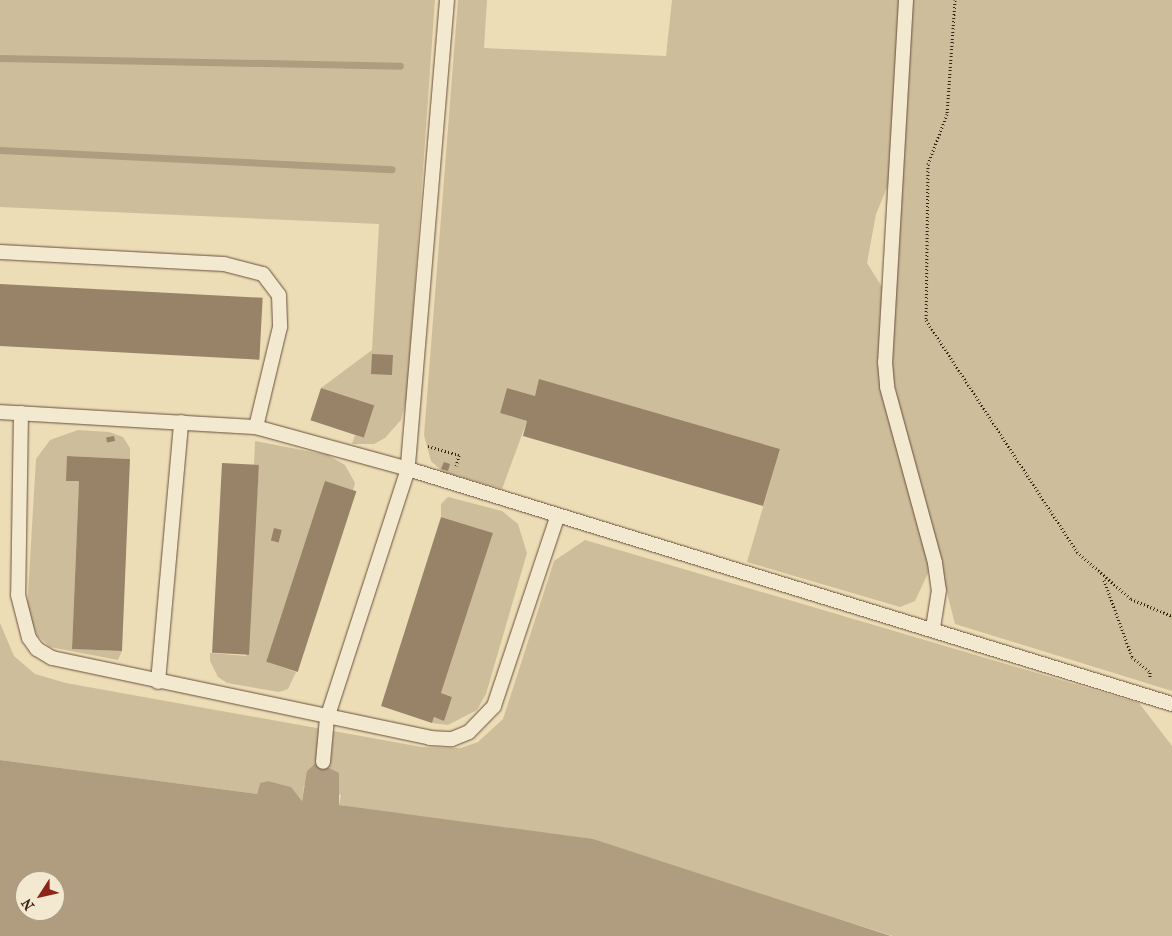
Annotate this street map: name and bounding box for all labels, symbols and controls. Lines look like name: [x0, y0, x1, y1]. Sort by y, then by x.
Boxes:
north arrow: [15, 871, 65, 921]
text: N: [18, 895, 38, 914]

